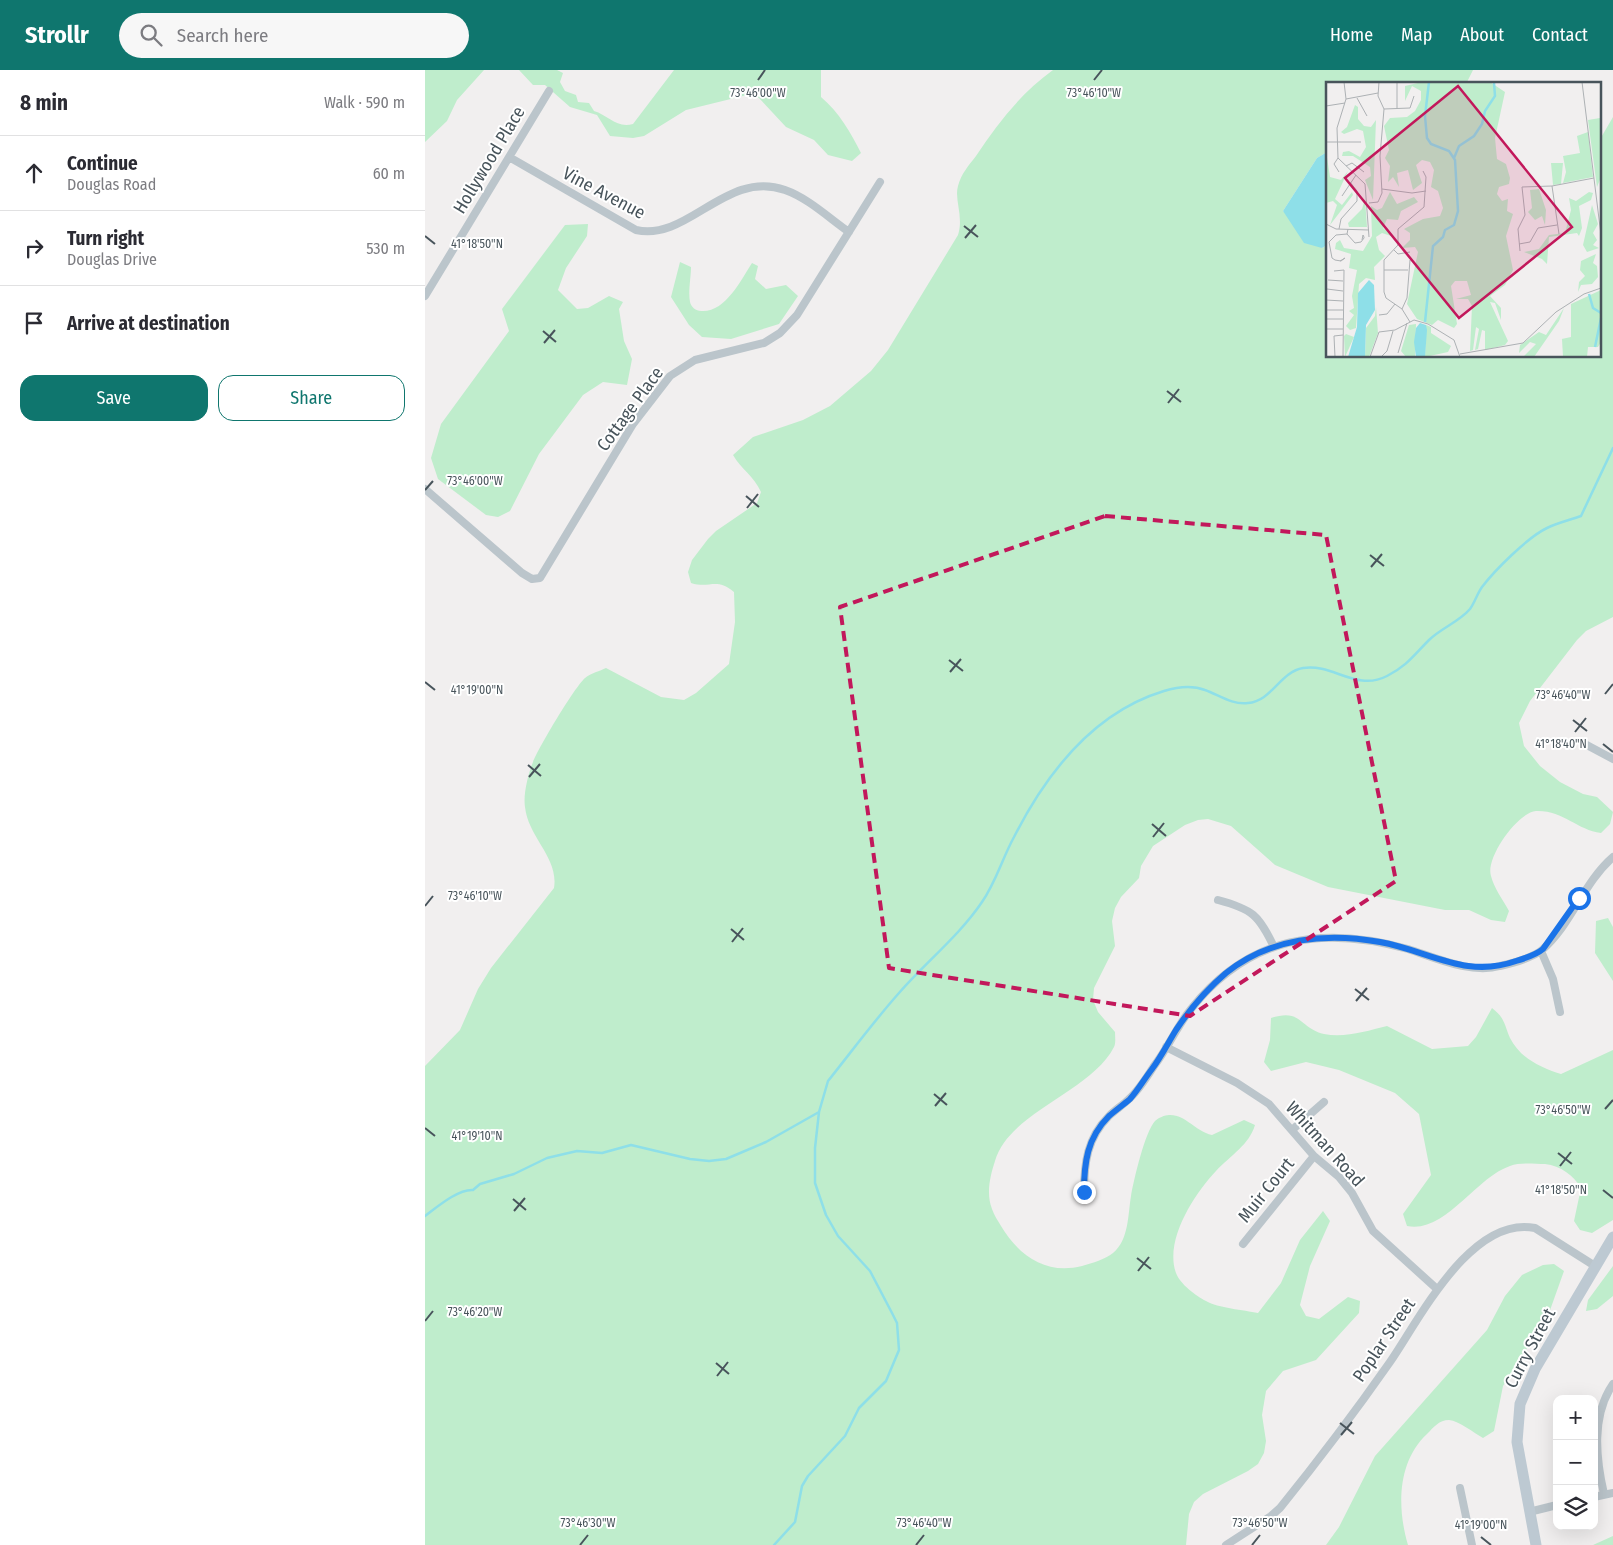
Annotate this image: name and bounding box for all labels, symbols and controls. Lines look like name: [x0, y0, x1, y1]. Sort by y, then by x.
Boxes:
search box: [119, 13, 469, 58]
text: Strollr: [25, 21, 89, 49]
icon: search: [137, 21, 165, 49]
text: Search here: [177, 24, 268, 47]
text: Home: [1330, 24, 1373, 46]
text: Map: [1401, 24, 1432, 46]
text: About: [1460, 24, 1504, 46]
text: Contact: [1532, 24, 1588, 46]
inset map: [1326, 82, 1601, 358]
text: 73°46'00"W: [730, 86, 786, 100]
text: 73°46'10"W: [1067, 86, 1121, 100]
text: 8 min: [20, 90, 68, 116]
text: Walk · 590 m: [324, 93, 405, 112]
street label: Hollywood Place: [448, 102, 530, 218]
text: Continue: [67, 152, 138, 175]
icon: ahead: [20, 159, 48, 187]
street label: Vine Avenue: [559, 162, 649, 224]
text: 60 m: [373, 164, 405, 183]
text: Douglas Road: [67, 175, 156, 194]
text: Turn right: [67, 227, 144, 250]
icon: right: [20, 234, 48, 262]
text: 41°18'50"N: [451, 237, 503, 251]
text: 530 m: [366, 239, 405, 258]
text: Douglas Drive: [67, 250, 157, 269]
icon: arrive: [20, 309, 48, 337]
text: Arrive at destination: [67, 312, 230, 335]
street label: Cottage Place: [592, 362, 668, 455]
button: Save: [20, 375, 208, 421]
button: Share: [218, 375, 405, 421]
text: 73°46'00"W: [447, 474, 503, 488]
text: 41°19'00"N: [451, 683, 503, 697]
text: 73°46'40"W: [1536, 688, 1590, 702]
text: 41°18'40"N: [1535, 737, 1587, 751]
route start: [1568, 887, 1591, 910]
text: 73°46'10"W: [448, 889, 502, 903]
street label: Whitman Road: [1281, 1097, 1369, 1191]
text: 73°46'50"W: [1536, 1103, 1590, 1117]
text: 41°19'10"N: [451, 1129, 503, 1143]
street label: Muir Court: [1233, 1153, 1299, 1227]
route end: [1073, 1181, 1096, 1204]
text: 41°18'50"N: [1535, 1183, 1587, 1197]
street label: Poplar Street: [1348, 1294, 1420, 1386]
street label: Curry Street: [1500, 1304, 1560, 1392]
text: 73°46'20"W: [448, 1305, 502, 1319]
map controls: [1553, 1395, 1598, 1530]
button: +: [1553, 1395, 1598, 1440]
button: −: [1553, 1440, 1598, 1485]
button: layers: [1553, 1485, 1598, 1530]
text: 73°46'30"W: [561, 1516, 615, 1530]
text: 73°46'40"W: [897, 1516, 951, 1530]
text: 73°46'50"W: [1233, 1516, 1287, 1530]
text: 41°19'00"N: [1455, 1518, 1507, 1532]

